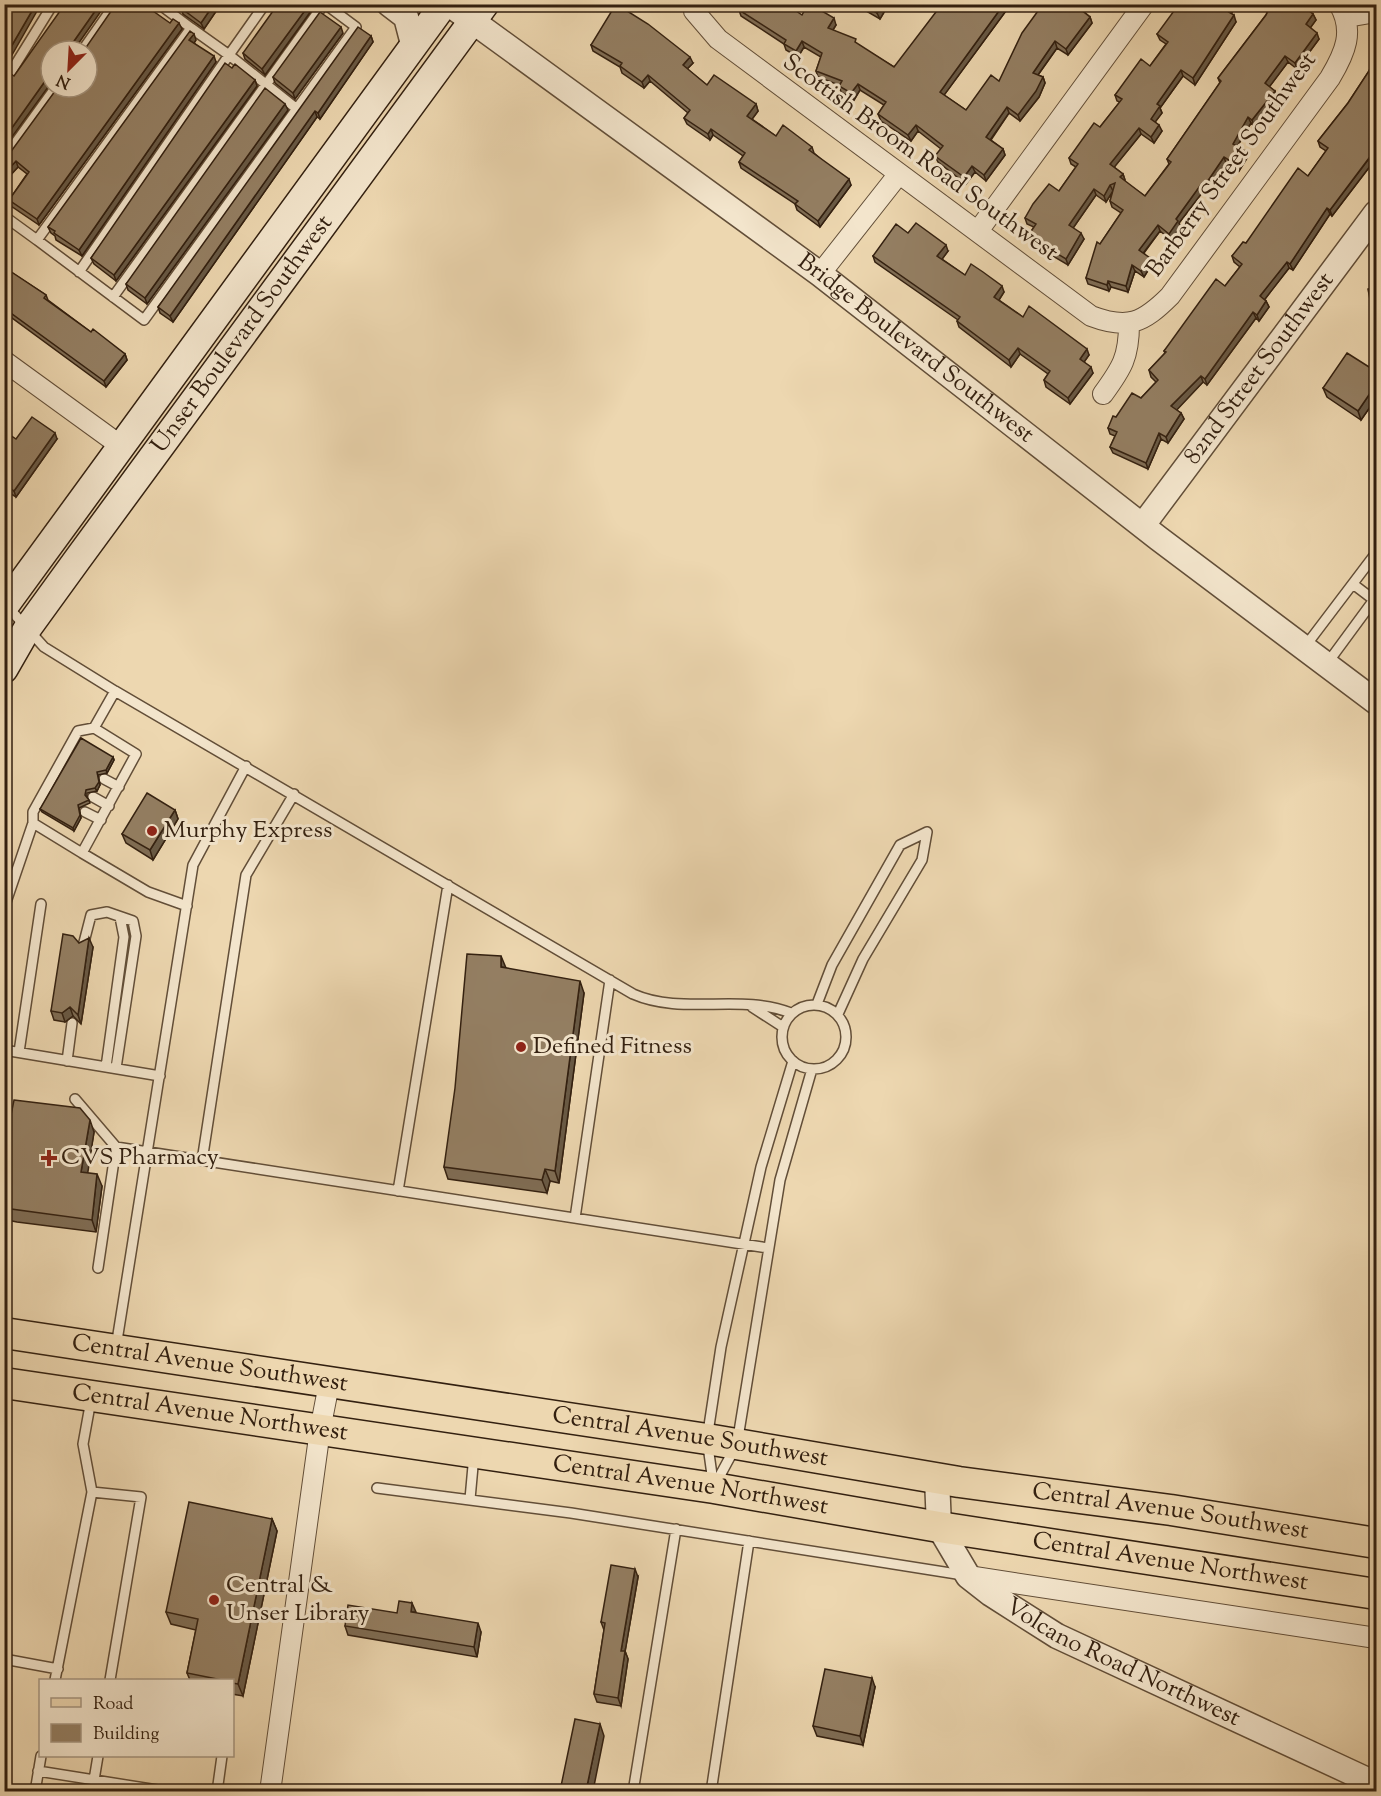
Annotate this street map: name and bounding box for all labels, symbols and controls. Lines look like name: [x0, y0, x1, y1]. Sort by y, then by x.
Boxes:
north arrow: [39, 39, 99, 99]
street label: Scottish Broom Road Southwest: [775, 46, 1065, 270]
street label: Barberry Street Southwest: [1139, 46, 1325, 284]
text: N: [53, 67, 74, 94]
street label: Unser Boulevard Southwest: [143, 208, 341, 461]
street label: Bridge Boulevard Southwest: [790, 246, 1041, 452]
street label: 82nd Street Southwest: [1177, 266, 1343, 472]
place label: Murphy Express: [164, 814, 332, 848]
marker: Murphy Express: [145, 824, 159, 838]
place label: Defined Fitness: [533, 1030, 692, 1064]
marker: Defined Fitness: [514, 1040, 528, 1054]
place label: CVS Pharmacy: [61, 1141, 219, 1175]
marker: CVS Pharmacy: [42, 1151, 56, 1165]
street label: Central Avenue Southwest: [69, 1326, 350, 1402]
street label: Central Avenue Northwest: [70, 1376, 350, 1451]
street label: Central Avenue Southwest: [550, 1399, 831, 1476]
street label: Central Avenue Northwest: [550, 1447, 831, 1524]
street label: Central Avenue Southwest: [1030, 1475, 1311, 1549]
street label: Central Avenue Northwest: [1030, 1525, 1310, 1600]
place label: Central & Unser Library: [226, 1569, 369, 1631]
street label: Volcano Road Northwest: [998, 1590, 1246, 1736]
marker: Central & Unser Library: [207, 1593, 221, 1607]
legend: [39, 1679, 234, 1757]
text: Road: [93, 1692, 133, 1718]
text: Building: [93, 1722, 159, 1748]

